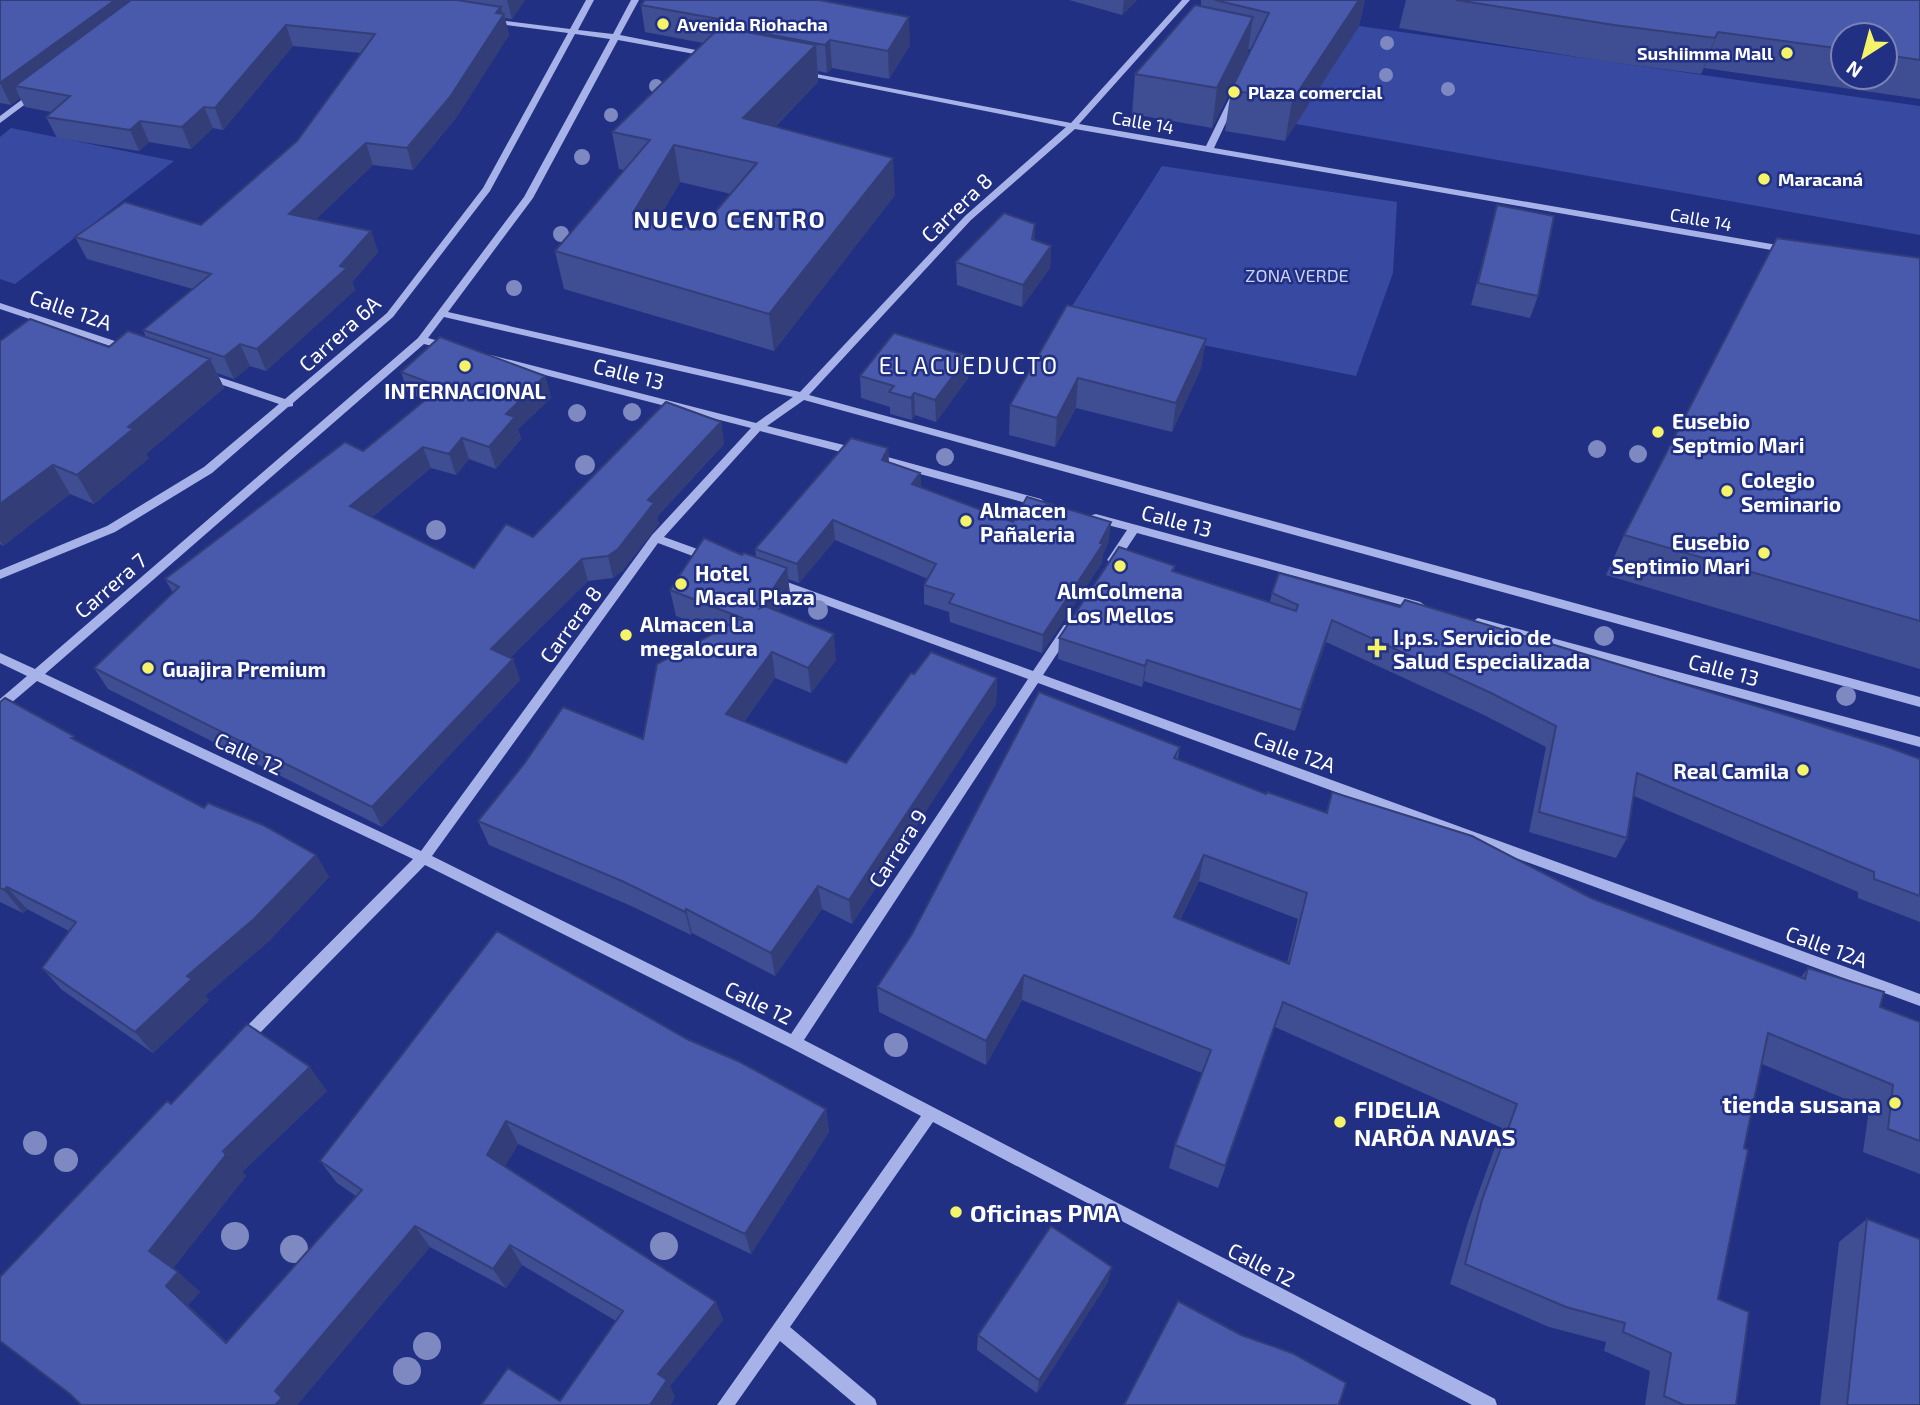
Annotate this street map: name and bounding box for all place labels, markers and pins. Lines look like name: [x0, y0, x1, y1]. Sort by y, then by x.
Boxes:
place label: Avenida Riohacha: [677, 13, 828, 35]
marker: Avenida Riohacha: [655, 16, 671, 32]
place label: Sushiimma Mall: [1637, 42, 1773, 64]
marker: Sushiimma Mall: [1779, 45, 1795, 61]
place label: Plaza comercial: [1248, 81, 1383, 103]
marker: Plaza comercial: [1226, 84, 1242, 100]
place label: Maracaná: [1778, 168, 1863, 190]
marker: Maracaná: [1756, 171, 1772, 187]
marker: INTERNACIONAL: [457, 358, 473, 374]
place label: INTERNACIONAL: [384, 378, 546, 403]
place label: Eusebio Septmio Mari: [1672, 408, 1805, 457]
marker: Eusebio Septmio Mari: [1650, 424, 1666, 440]
place label: Colegio Seminario: [1741, 467, 1841, 516]
marker: Colegio Seminario: [1719, 483, 1735, 499]
place label: Almacen Pañaleria: [980, 497, 1075, 546]
marker: Almacen Pañaleria: [958, 513, 974, 529]
place label: Eusebio Septimio Mari: [1612, 529, 1750, 578]
marker: Eusebio Septimio Mari: [1756, 545, 1772, 561]
marker: AlmColmena Los Mellos: [1112, 558, 1128, 574]
place label: Hotel Macal Plaza: [695, 560, 815, 609]
marker: Hotel Macal Plaza: [673, 576, 689, 592]
place label: AlmColmena Los Mellos: [1057, 578, 1183, 627]
place label: Almacen La megalocura: [640, 611, 758, 660]
place label: I.p.s. Servicio de Salud Especializada: [1393, 624, 1590, 673]
marker: Almacen La megalocura: [618, 627, 634, 643]
marker: I.p.s. Servicio de Salud Especializada: [1367, 638, 1387, 658]
place label: Guajira Premium: [162, 656, 326, 681]
marker: Guajira Premium: [140, 660, 156, 676]
place label: Real Camila: [1673, 758, 1789, 783]
marker: Real Camila: [1795, 762, 1811, 778]
place label: tienda susana: [1722, 1089, 1881, 1118]
place label: FIDELIA NARÖA NAVAS: [1354, 1094, 1516, 1151]
marker: tienda susana: [1887, 1095, 1903, 1111]
marker: FIDELIA NARÖA NAVAS: [1332, 1114, 1348, 1130]
place label: Oficinas PMA: [970, 1198, 1120, 1227]
marker: Oficinas PMA: [948, 1204, 964, 1220]

